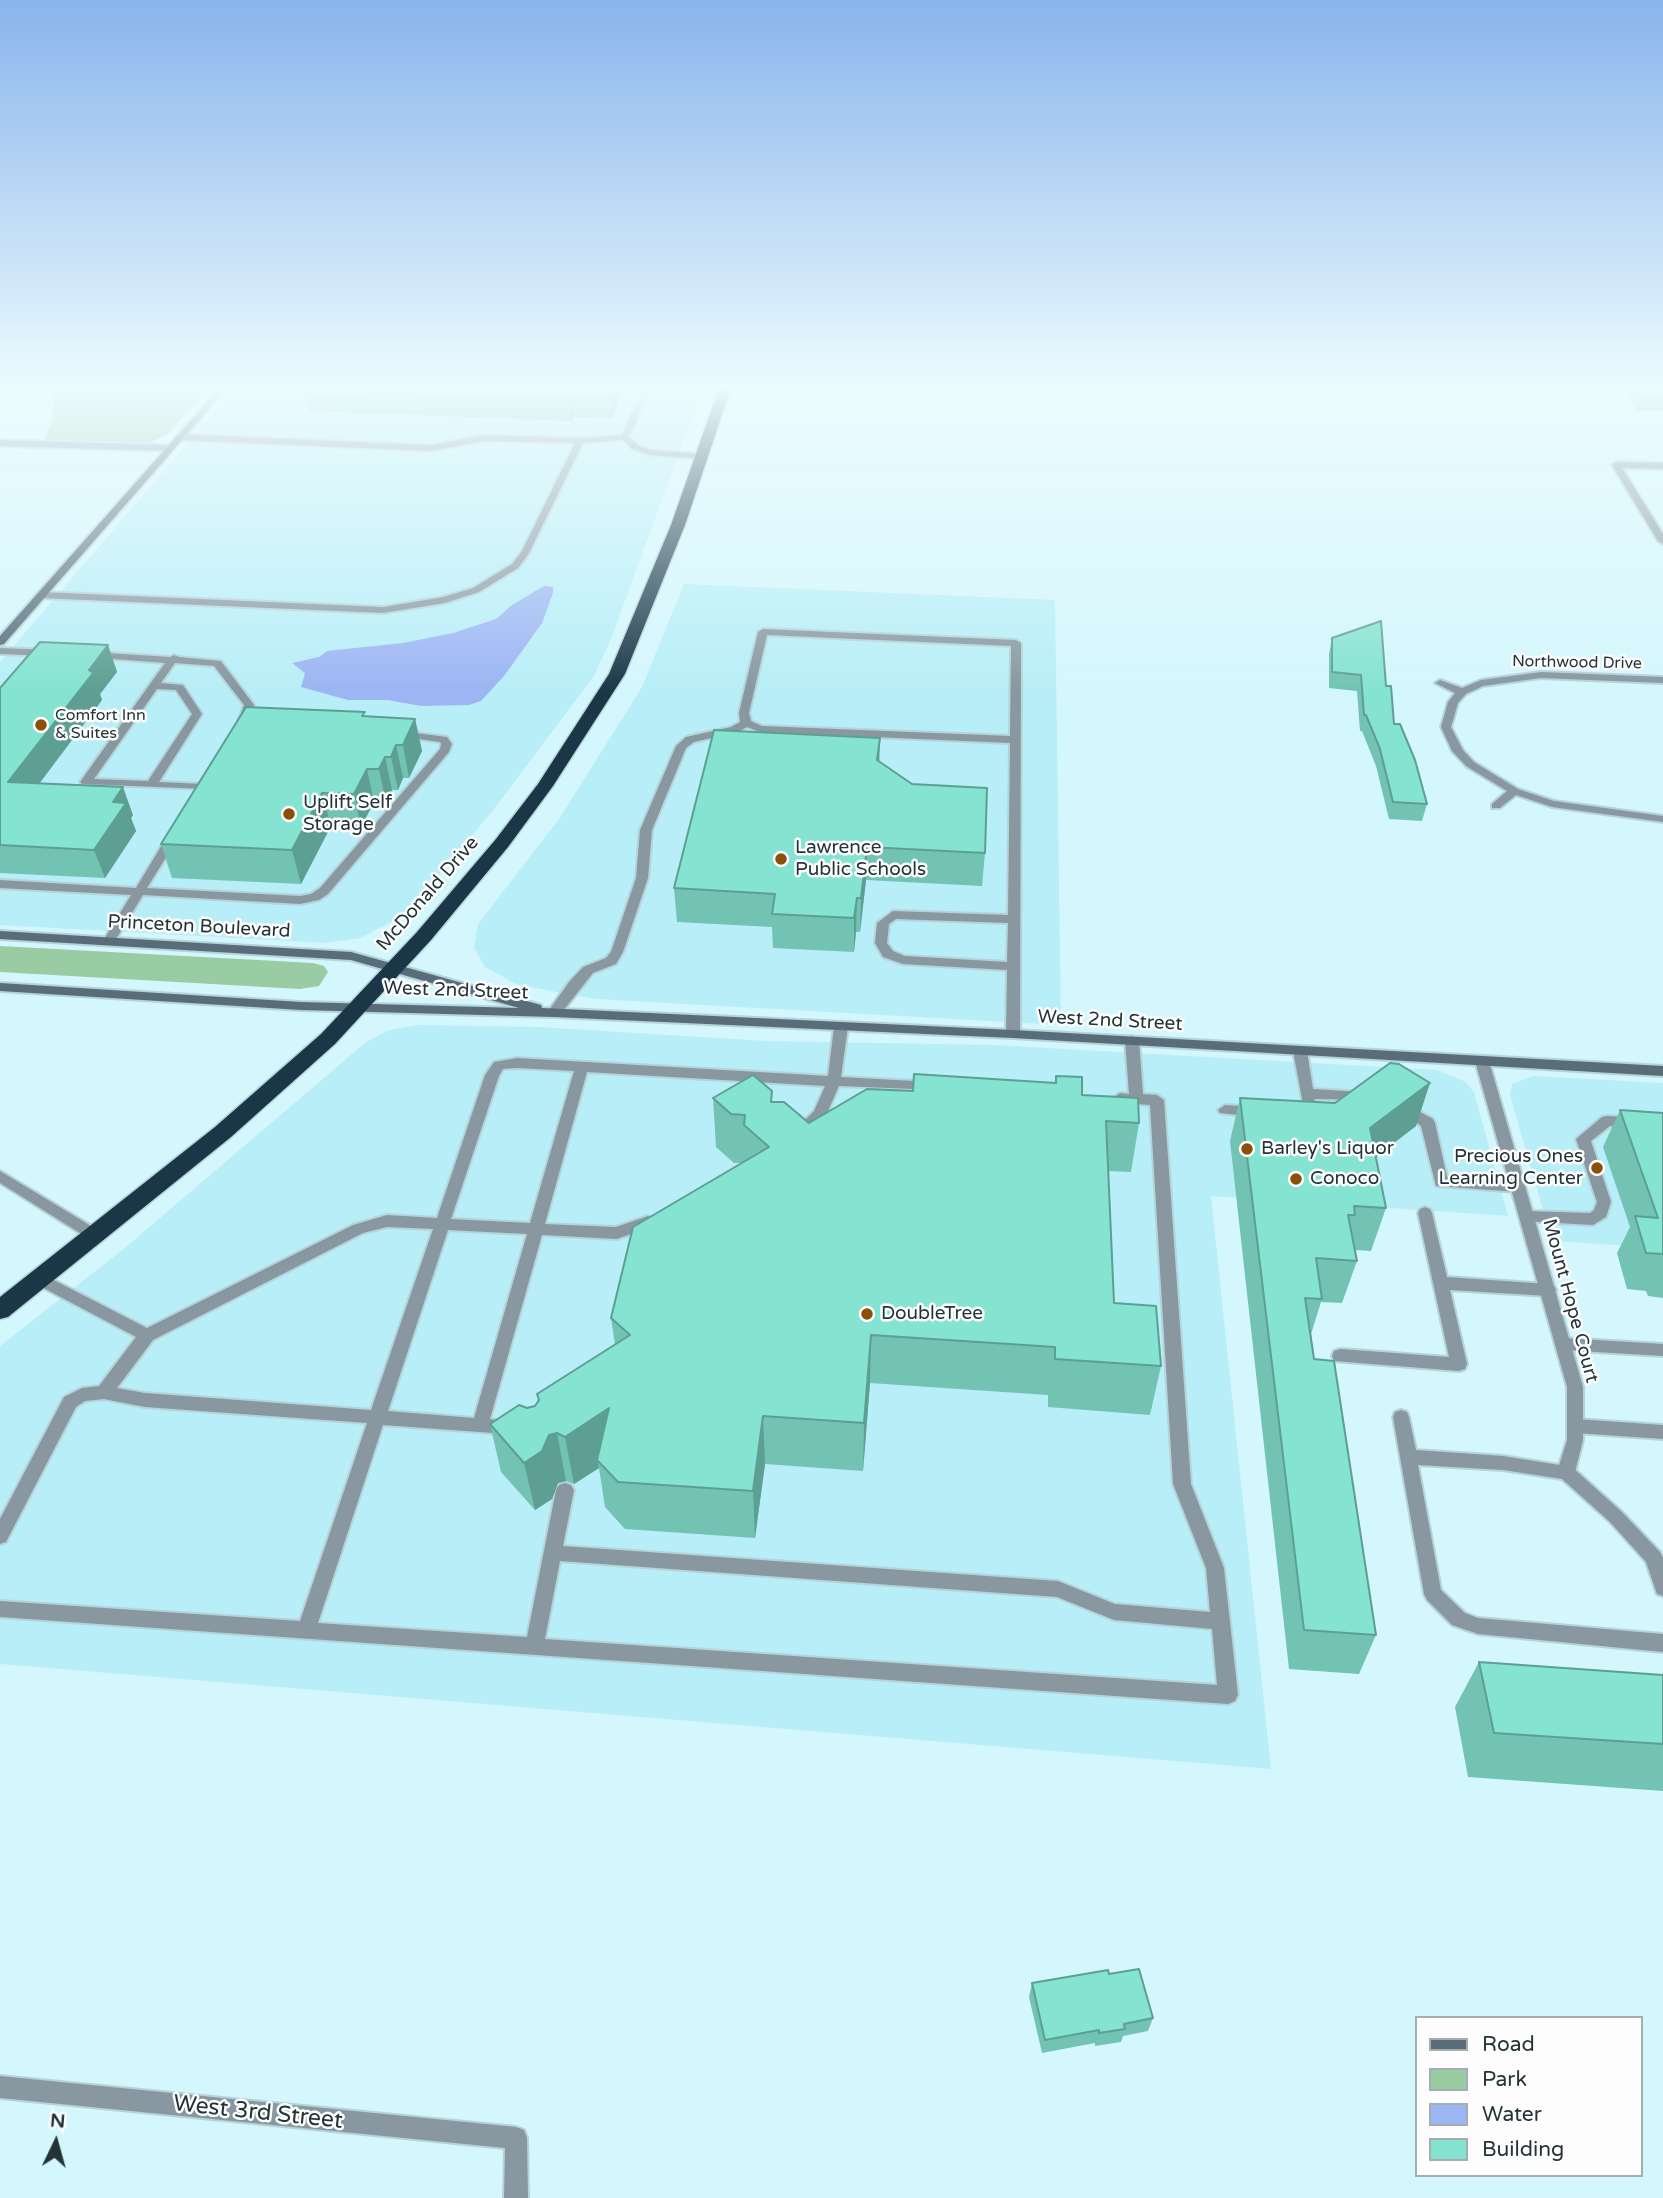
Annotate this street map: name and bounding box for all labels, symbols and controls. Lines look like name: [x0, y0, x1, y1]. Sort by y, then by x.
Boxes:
street label: Northwood Drive: [1512, 652, 1642, 674]
place label: Comfort Inn & Suites: [55, 706, 146, 744]
marker: Comfort Inn & Suites: [33, 717, 49, 733]
place label: Uplift Self Storage: [303, 792, 392, 836]
marker: Uplift Self Storage: [281, 806, 297, 822]
street label: McDonald Drive: [372, 832, 484, 956]
place label: Lawrence Public Schools: [795, 837, 926, 881]
marker: Lawrence Public Schools: [773, 851, 789, 867]
street label: Princeton Boulevard: [107, 911, 291, 943]
street label: West 2nd Street: [383, 977, 529, 1005]
street label: West 2nd Street: [1037, 1006, 1183, 1036]
place label: Barley's Liquor: [1261, 1138, 1394, 1160]
marker: Barley's Liquor: [1239, 1141, 1255, 1157]
place label: Precious Ones Learning Center: [1438, 1146, 1583, 1190]
marker: Precious Ones Learning Center: [1589, 1160, 1605, 1176]
place label: Conoco: [1310, 1168, 1379, 1190]
marker: Conoco: [1288, 1171, 1304, 1187]
street label: Mount Hope Court: [1537, 1217, 1603, 1385]
place label: DoubleTree: [881, 1303, 983, 1325]
marker: DoubleTree: [859, 1306, 875, 1322]
legend: [1414, 2016, 1642, 2177]
text: Road: [1482, 2032, 1535, 2057]
text: Park: [1482, 2067, 1527, 2092]
street label: West 3rd Street: [172, 2090, 344, 2136]
text: Water: [1482, 2102, 1542, 2127]
north arrow: [21, 2107, 91, 2177]
text: N: [49, 2109, 66, 2133]
text: Building: [1482, 2137, 1564, 2162]

